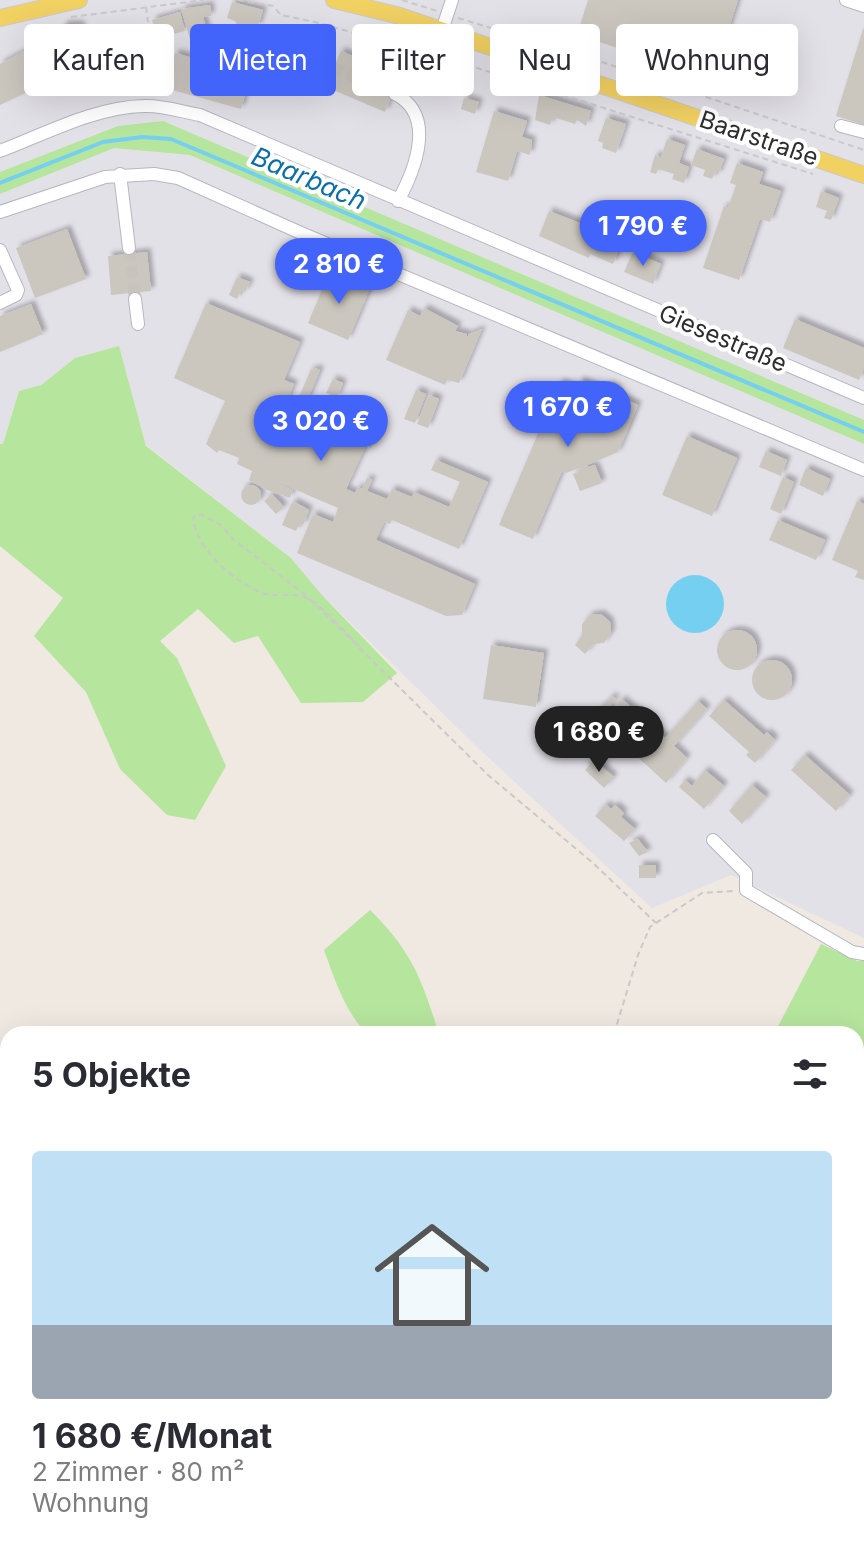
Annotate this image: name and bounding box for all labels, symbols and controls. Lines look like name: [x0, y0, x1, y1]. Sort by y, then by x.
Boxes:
chip: Kaufen: [24, 24, 174, 96]
chip: Mieten: [190, 24, 336, 96]
chip: Filter: [352, 24, 474, 96]
chip: Neu: [490, 24, 600, 96]
chip: Wohnung: [616, 24, 798, 96]
street label: Baarstraße: [696, 104, 822, 172]
water label: Baarbach: [247, 140, 371, 216]
pin: 1 790 €: [569, 200, 717, 268]
text: 1 790 €: [598, 210, 688, 241]
pin: 2 810 €: [265, 238, 413, 306]
text: 2 810 €: [293, 248, 385, 279]
street label: Giesestraße: [655, 298, 791, 378]
pin: 1 670 €: [494, 381, 642, 449]
text: 1 670 €: [523, 391, 613, 422]
pin: 3 020 €: [247, 395, 395, 463]
text: 3 020 €: [272, 405, 370, 436]
pin: 1 680 €: [525, 706, 673, 774]
text: 1 680 €: [553, 716, 645, 747]
icon: filters: [788, 1052, 832, 1096]
text: 5 Objekte: [32, 1054, 191, 1095]
icon: home: [360, 1203, 504, 1347]
text: 1 680 €/Monat: [32, 1415, 272, 1456]
text: 2 Zimmer · 80 m²: [32, 1456, 245, 1487]
text: Wohnung: [32, 1487, 149, 1518]

